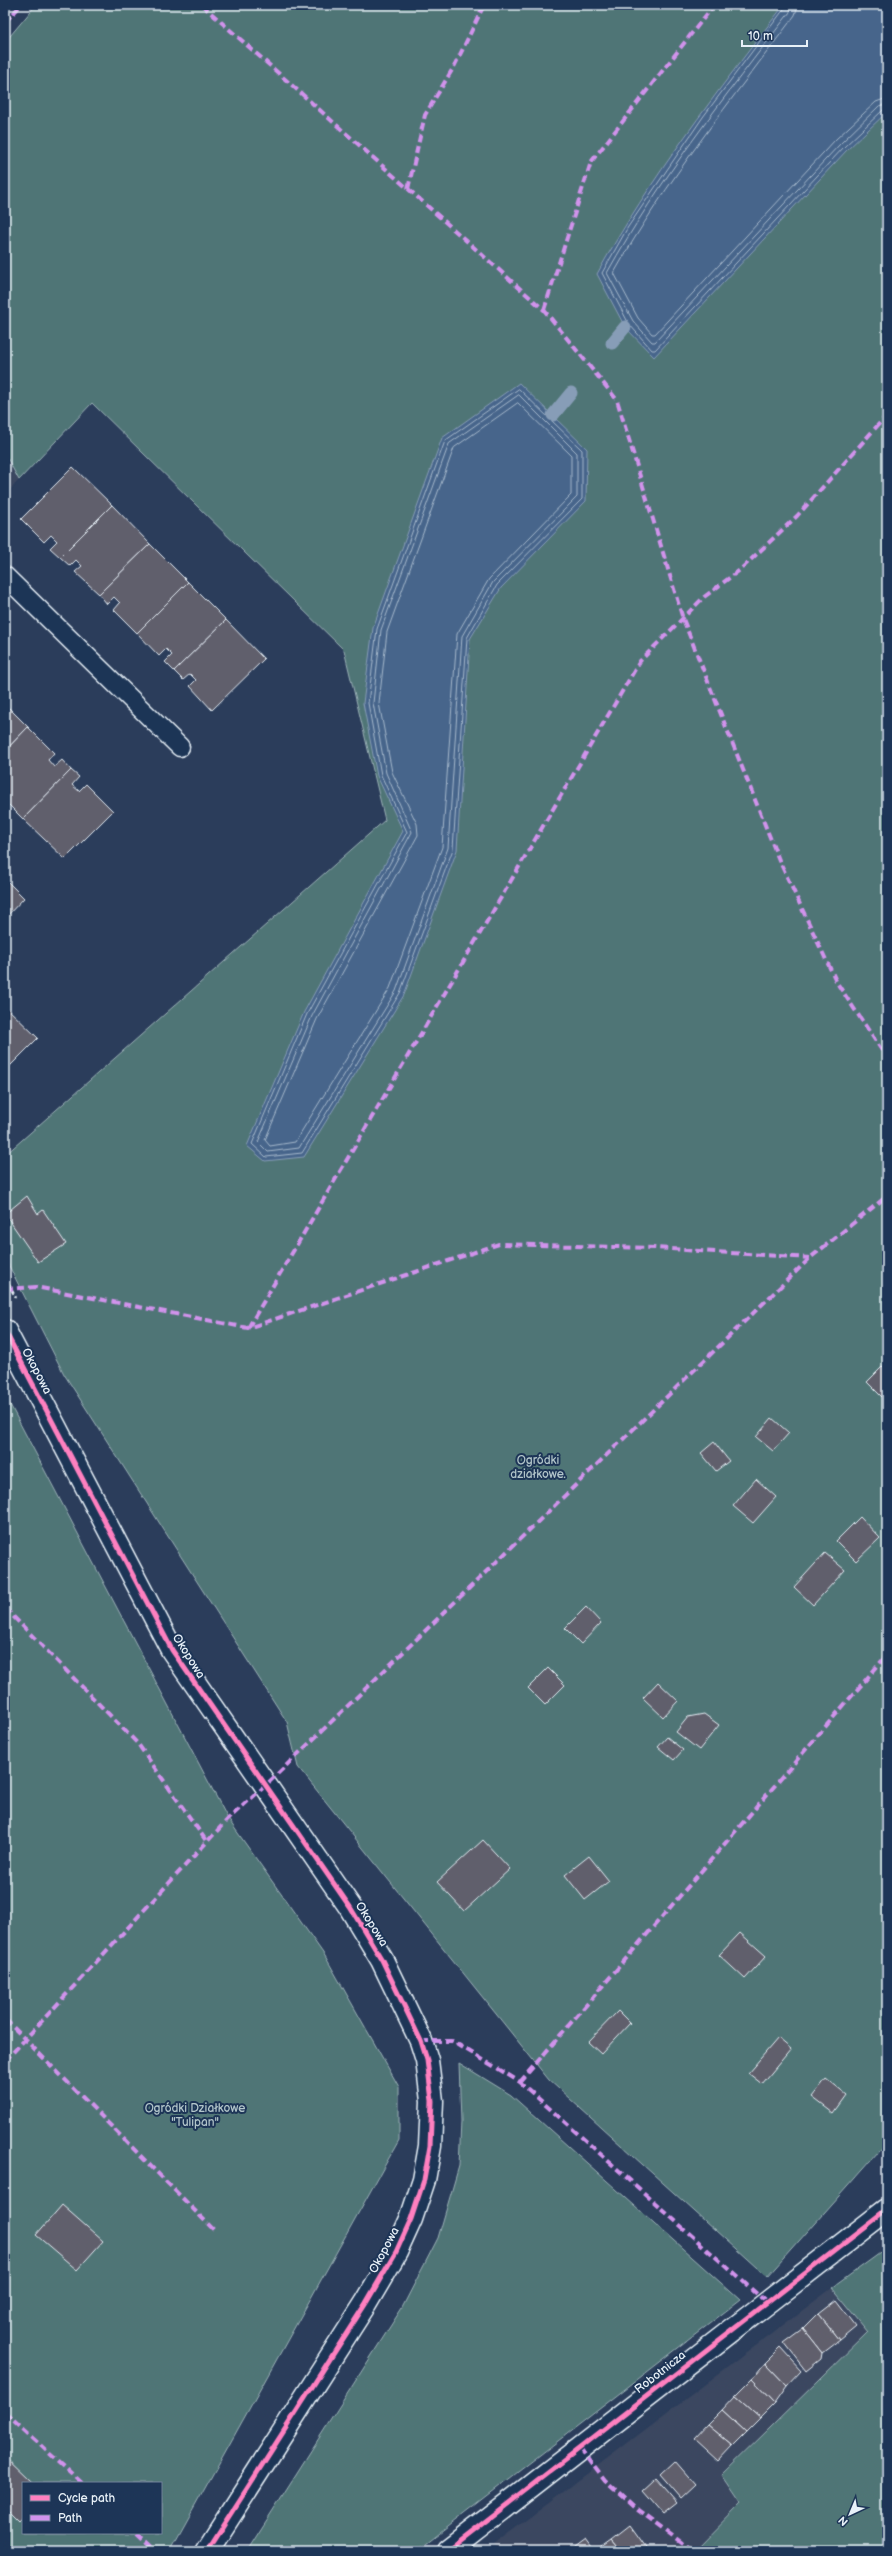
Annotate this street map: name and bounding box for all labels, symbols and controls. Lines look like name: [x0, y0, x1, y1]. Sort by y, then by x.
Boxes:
scale bar: [742, 22, 807, 48]
text: 10 m: [748, 29, 773, 44]
street label: Okopowa: [18, 1346, 55, 1397]
park label: Ogródki działkowe.: [510, 1453, 566, 1482]
street label: Okopowa: [169, 1631, 208, 1682]
street label: Okopowa: [352, 1899, 391, 1950]
park label: Ogródki Działkowe "Tulipan": [145, 2101, 245, 2130]
street label: Okopowa: [366, 2224, 403, 2276]
street label: Robotnicza: [632, 2348, 689, 2397]
legend: [22, 2482, 162, 2534]
text: Cycle path: [58, 2491, 115, 2506]
north arrow: [830, 2494, 870, 2534]
text: Path: [58, 2511, 83, 2526]
text: N: [836, 2513, 851, 2528]

